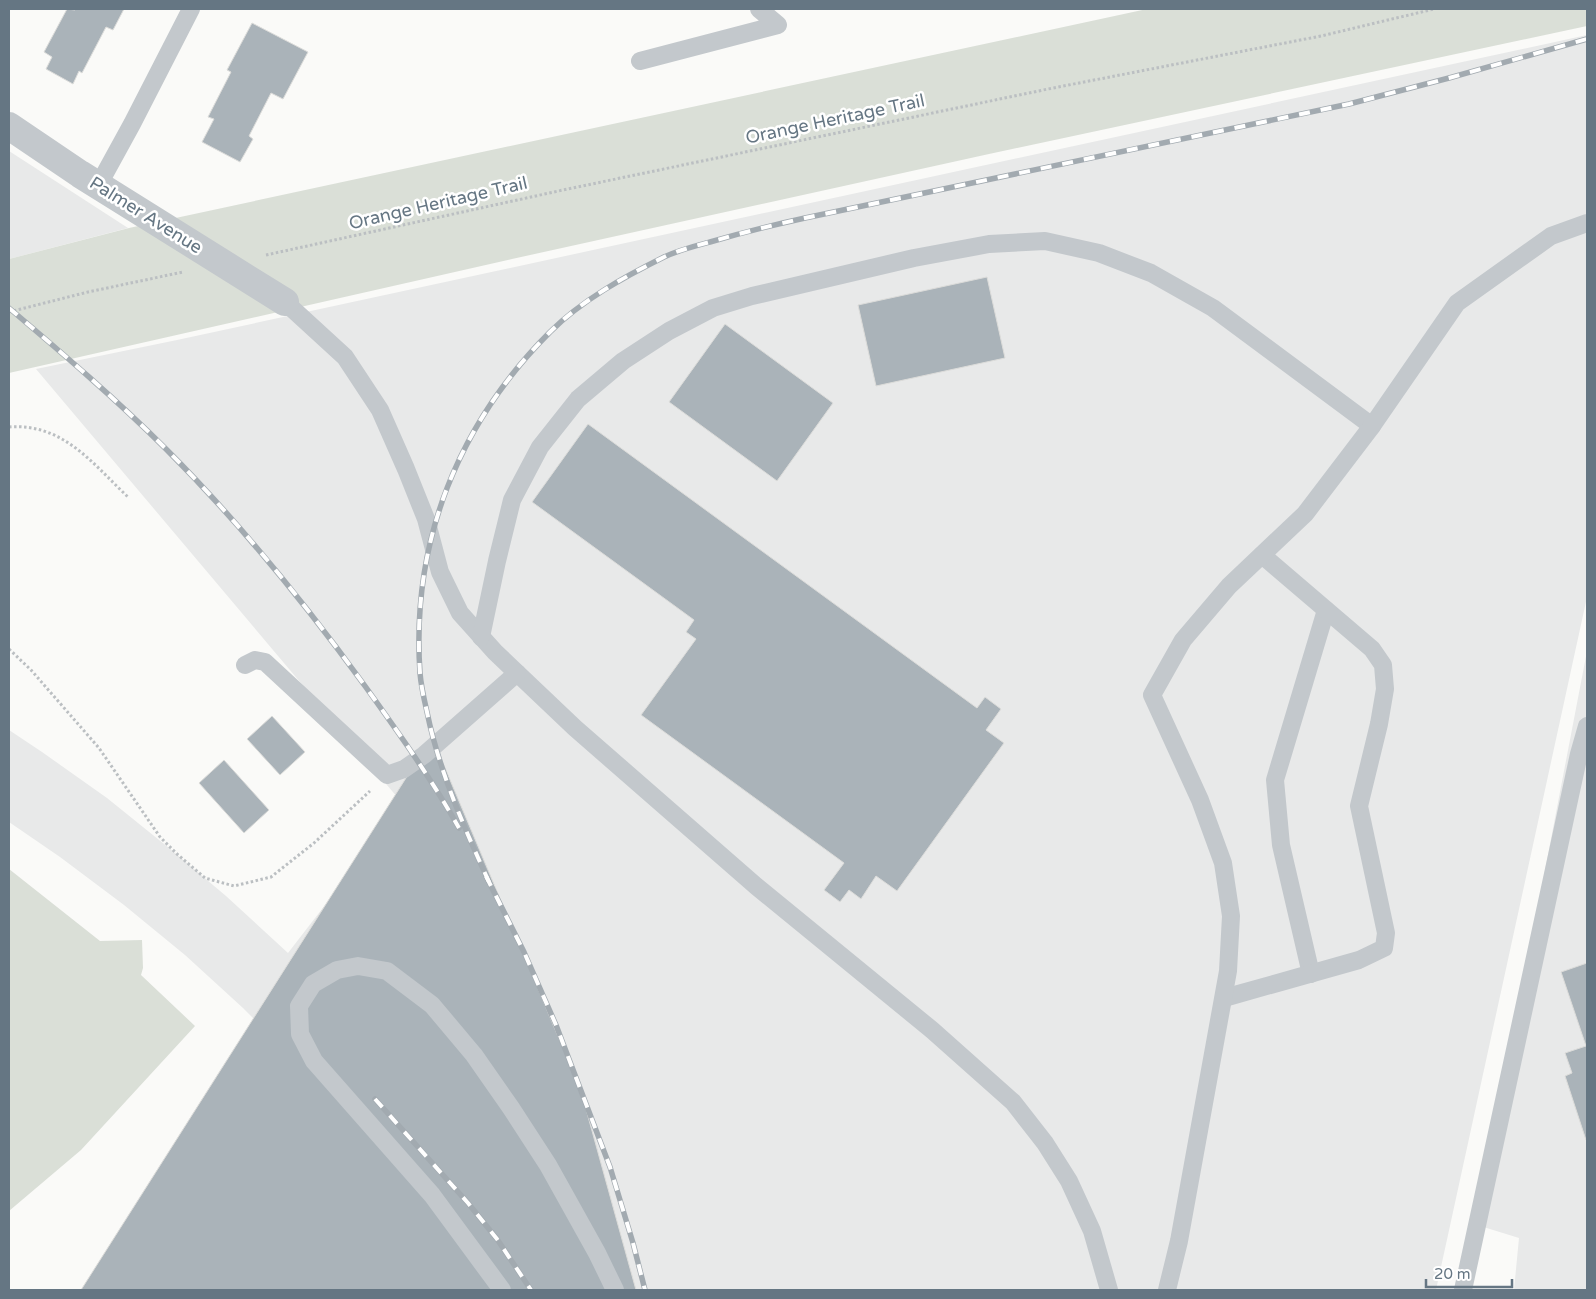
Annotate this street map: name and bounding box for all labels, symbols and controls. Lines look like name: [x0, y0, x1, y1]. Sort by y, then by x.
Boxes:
street label: Orange Heritage Trail: [743, 89, 927, 149]
street label: Palmer Avenue: [85, 172, 207, 258]
street label: Orange Heritage Trail: [347, 172, 529, 234]
scale bar: [1426, 1256, 1512, 1288]
text: 20 m: [1434, 1265, 1471, 1283]

